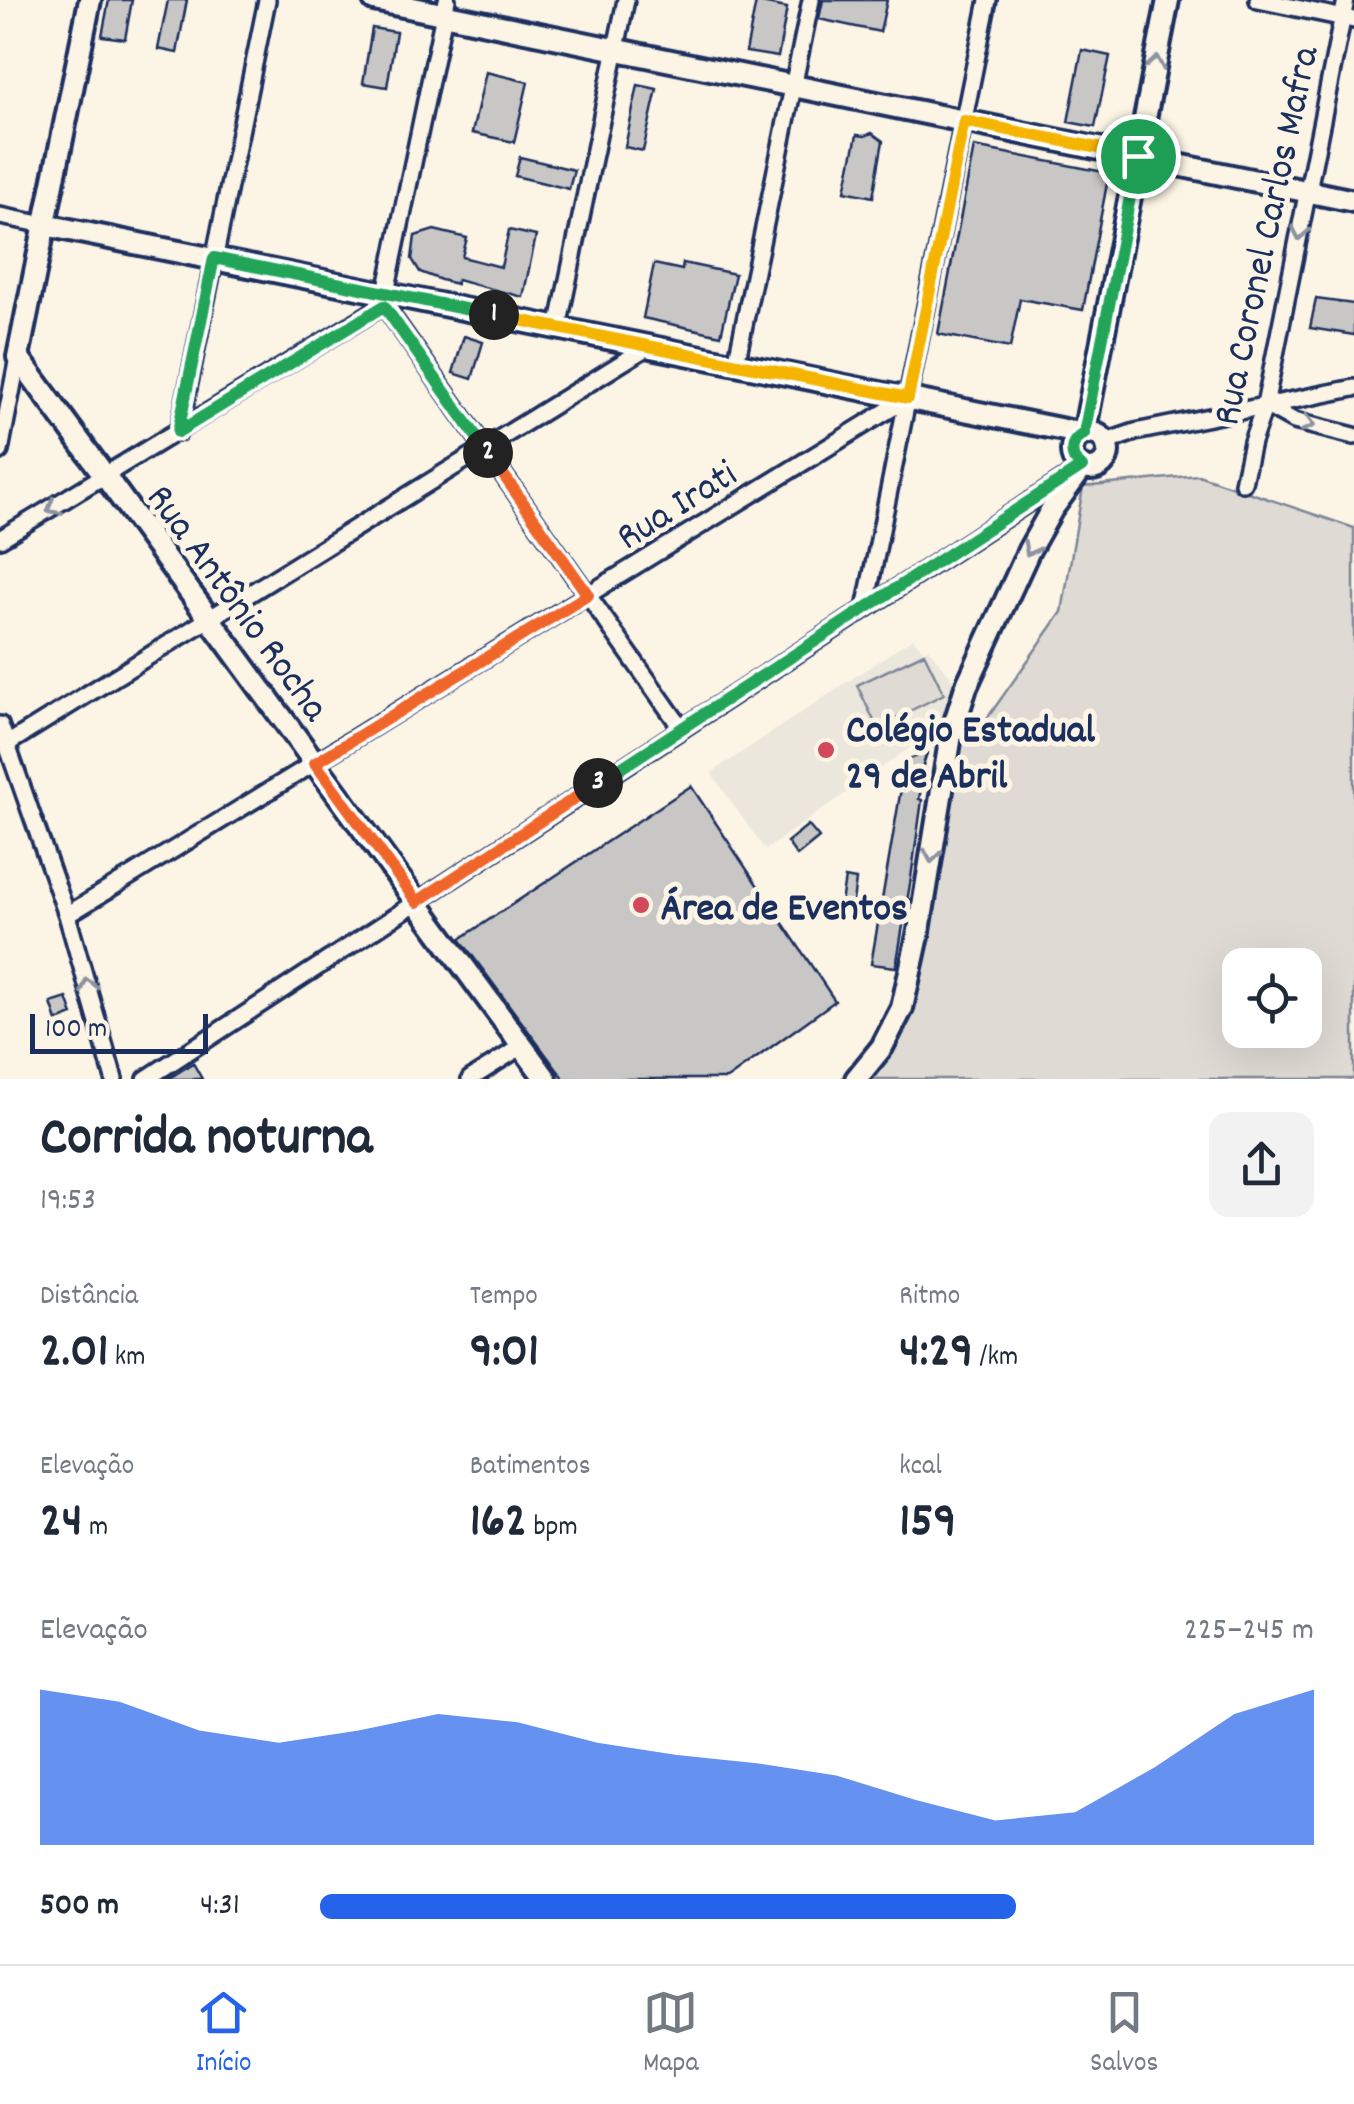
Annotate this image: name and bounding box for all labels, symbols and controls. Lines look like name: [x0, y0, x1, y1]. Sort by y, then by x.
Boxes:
street label: Rua Coronel Carlos Mafra: [1201, 40, 1338, 431]
one-way arrow: [1145, 55, 1166, 71]
pin: [1096, 114, 1181, 199]
icon: arrive: [1111, 129, 1166, 184]
one-way arrow: [1290, 224, 1311, 241]
pin: 1: [469, 290, 519, 340]
text: 1: [491, 295, 497, 335]
one-way arrow: [1299, 413, 1316, 434]
pin: 2: [463, 428, 513, 478]
text: 2: [482, 433, 494, 473]
street label: Rua Irati: [607, 449, 750, 568]
street label: Rua Antônio Rocha: [129, 475, 341, 736]
one-way arrow: [46, 496, 64, 515]
one-way arrow: [1023, 539, 1042, 557]
place label: Colégio Estadual 29 de Abril: [846, 705, 1095, 808]
marker: Colégio Estadual 29 de Abril: [815, 739, 837, 761]
pin: 3: [573, 758, 623, 808]
text: 3: [592, 763, 604, 803]
one-way arrow: [922, 848, 943, 865]
place label: Área de Eventos: [661, 883, 908, 940]
marker: Área de Eventos: [630, 894, 652, 916]
map controls: [1222, 948, 1322, 1048]
button: locate: [1222, 948, 1322, 1048]
one-way arrow: [78, 977, 99, 994]
scale bar: [30, 1009, 208, 1054]
text: 100 m: [45, 1011, 107, 1051]
text: Corrida noturna: [40, 1102, 372, 1181]
button: share: [1209, 1112, 1314, 1217]
text: 19:53: [40, 1179, 96, 1225]
text: Distância: [40, 1278, 138, 1318]
text: Tempo: [470, 1278, 538, 1318]
text: Ritmo: [899, 1278, 960, 1318]
text: 2.01: [40, 1318, 108, 1390]
text: 9:01: [470, 1318, 539, 1390]
text: 4:29: [899, 1318, 973, 1390]
text: km: [108, 1339, 146, 1379]
text: /km: [973, 1339, 1018, 1379]
text: Elevação: [40, 1448, 134, 1488]
text: Batimentos: [470, 1448, 591, 1488]
text: kcal: [899, 1448, 942, 1488]
text: 24: [40, 1488, 83, 1560]
text: 162: [470, 1488, 527, 1560]
text: 159: [899, 1488, 956, 1560]
text: m: [83, 1509, 108, 1549]
text: bpm: [527, 1509, 578, 1549]
text: Elevação: [40, 1609, 148, 1655]
text: 225–245 m: [1184, 1609, 1314, 1655]
text: 500 m: [40, 1884, 119, 1930]
text: 4:31: [200, 1884, 240, 1930]
tab: Início: [196, 1985, 251, 2085]
tab: Mapa: [643, 1985, 699, 2085]
tab: Salvos: [1090, 1985, 1158, 2085]

